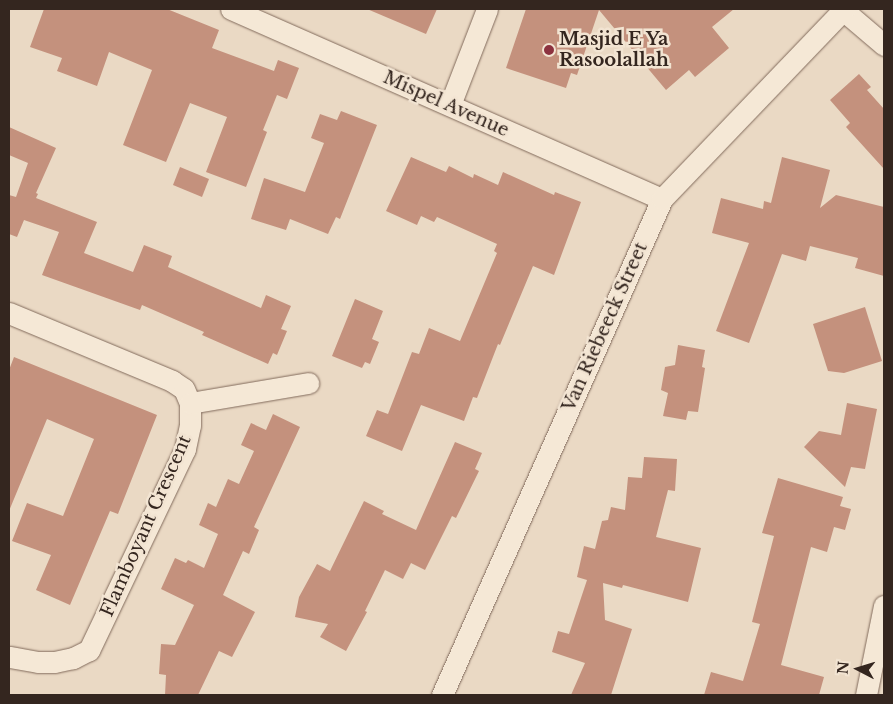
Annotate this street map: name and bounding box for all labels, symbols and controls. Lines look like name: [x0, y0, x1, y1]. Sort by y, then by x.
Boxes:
place label: Masjid E Ya Rasoolallah: [559, 29, 669, 72]
marker: Masjid E Ya Rasoolallah: [543, 44, 555, 56]
street label: Mispel Avenue: [379, 66, 513, 142]
street label: Van Riebeeck Street: [558, 239, 652, 415]
street label: Flamboyant Crescent: [96, 432, 196, 620]
north arrow: [833, 644, 883, 694]
text: N: [834, 660, 853, 675]

